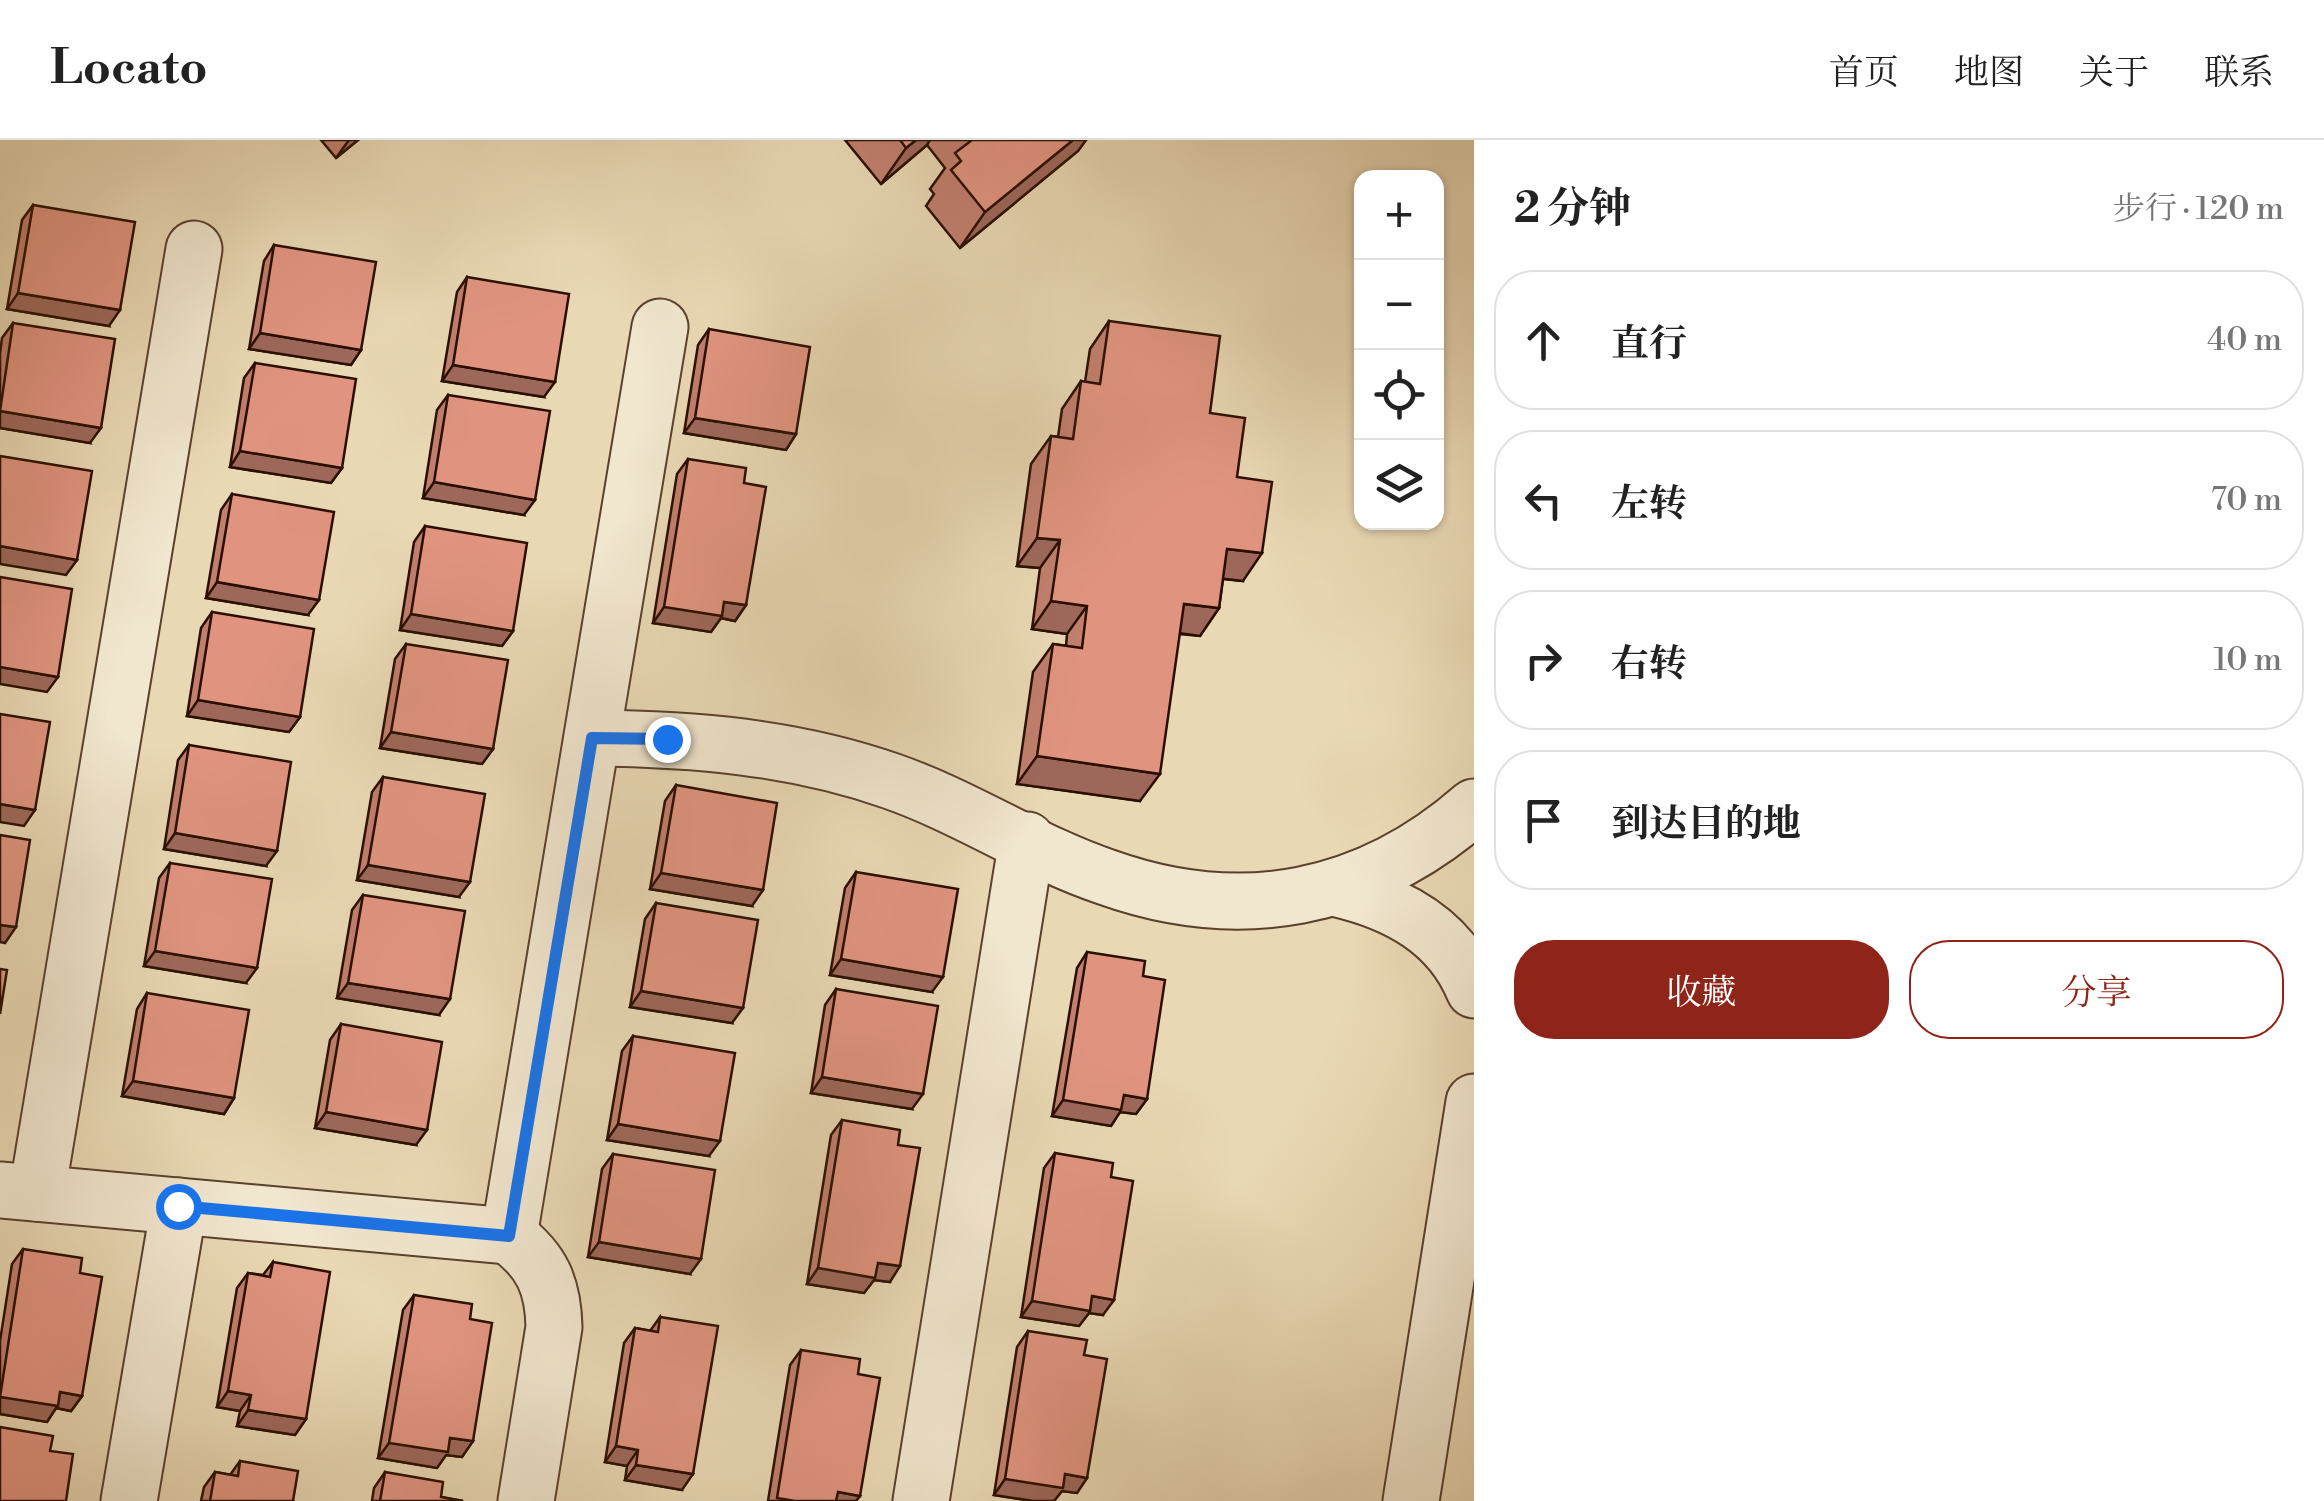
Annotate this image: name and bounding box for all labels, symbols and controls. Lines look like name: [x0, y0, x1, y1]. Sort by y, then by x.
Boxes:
text: Locato: [50, 39, 208, 99]
text: 首页: [1829, 52, 1899, 95]
text: 地图: [1954, 52, 2024, 95]
text: 关于: [2079, 52, 2149, 95]
text: 联系: [2204, 52, 2274, 95]
map controls: [1354, 170, 1444, 530]
button: +: [1354, 170, 1444, 260]
text: 2 分钟: [1514, 183, 1631, 236]
text: 步行 · 120 m: [2113, 189, 2284, 229]
button: −: [1354, 260, 1444, 350]
icon: ahead: [1516, 313, 1571, 368]
text: 40 m: [2207, 320, 2282, 360]
text: 直行: [1611, 321, 1687, 368]
button: locate: [1354, 350, 1444, 440]
button: layers: [1354, 440, 1444, 530]
icon: left: [1516, 473, 1571, 528]
text: 70 m: [2211, 480, 2282, 520]
text: 左转: [1611, 481, 1687, 528]
icon: right: [1516, 633, 1571, 688]
text: 10 m: [2213, 640, 2282, 680]
text: 右转: [1611, 641, 1687, 688]
route end: [645, 717, 691, 763]
icon: arrive: [1516, 793, 1571, 848]
text: 到达目的地: [1611, 801, 1801, 848]
button: 收藏: [1514, 940, 1889, 1039]
button: 分享: [1909, 940, 2284, 1039]
route start: [156, 1184, 202, 1230]

